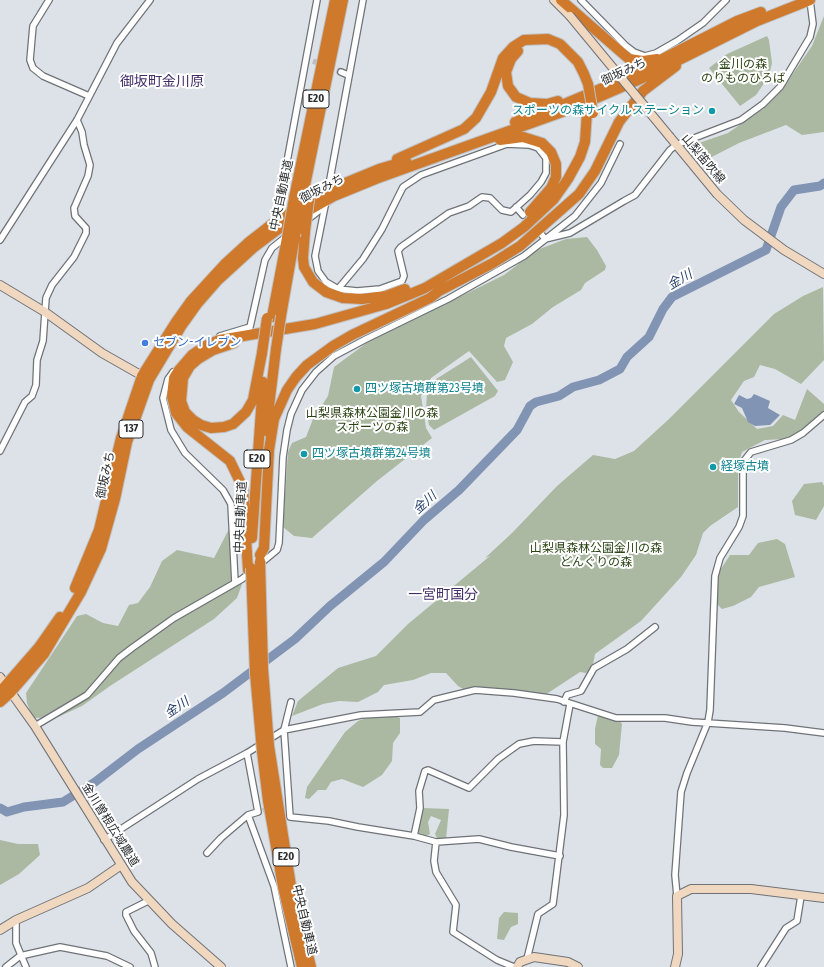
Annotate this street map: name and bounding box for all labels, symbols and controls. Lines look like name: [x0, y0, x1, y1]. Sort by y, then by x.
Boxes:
street label: 御坂みち: [599, 55, 649, 89]
park label: 金川の森 のりものひろば: [701, 58, 785, 86]
district label: 御坂町金川原: [120, 74, 204, 90]
road number: E20: [303, 90, 329, 108]
place label: スポーツの森サイクルステーション: [512, 104, 704, 118]
marker: スポーツの森サイクルステーション: [707, 106, 717, 116]
street label: 山梨笛吹線: [678, 131, 728, 187]
street label: 中央自動車道: [267, 158, 297, 232]
street label: 御坂みち: [297, 172, 347, 206]
water label: 金川: [665, 267, 695, 293]
place label: セブン-イレブン: [153, 336, 241, 350]
marker: セブン-イレブン: [140, 338, 150, 348]
place label: 四ツ塚古墳群第23号墳: [365, 382, 484, 396]
marker: 四ツ塚古墳群第23号墳: [352, 384, 362, 394]
park label: 山梨県森林公園金川の森 スポーツの森: [306, 407, 438, 435]
road number: 137: [119, 420, 143, 438]
place label: 四ツ塚古墳群第24号墳: [312, 447, 431, 461]
marker: 四ツ塚古墳群第24号墳: [299, 449, 309, 459]
street label: 御坂みち: [94, 450, 118, 500]
road number: E20: [244, 450, 270, 468]
place label: 経塚古墳: [721, 460, 769, 474]
marker: 経塚古墳: [708, 462, 718, 472]
street label: 中央自動車道: [232, 481, 250, 553]
water label: 金川: [410, 489, 440, 517]
park label: 山梨県森林公園金川の森 どんぐりの森: [530, 542, 662, 570]
district label: 一宮町国分: [408, 587, 478, 603]
water label: 金川: [162, 694, 192, 722]
street label: 金川曽根広域農道: [78, 780, 142, 870]
road number: E20: [273, 848, 299, 866]
street label: 中央自動車道: [289, 883, 319, 957]

